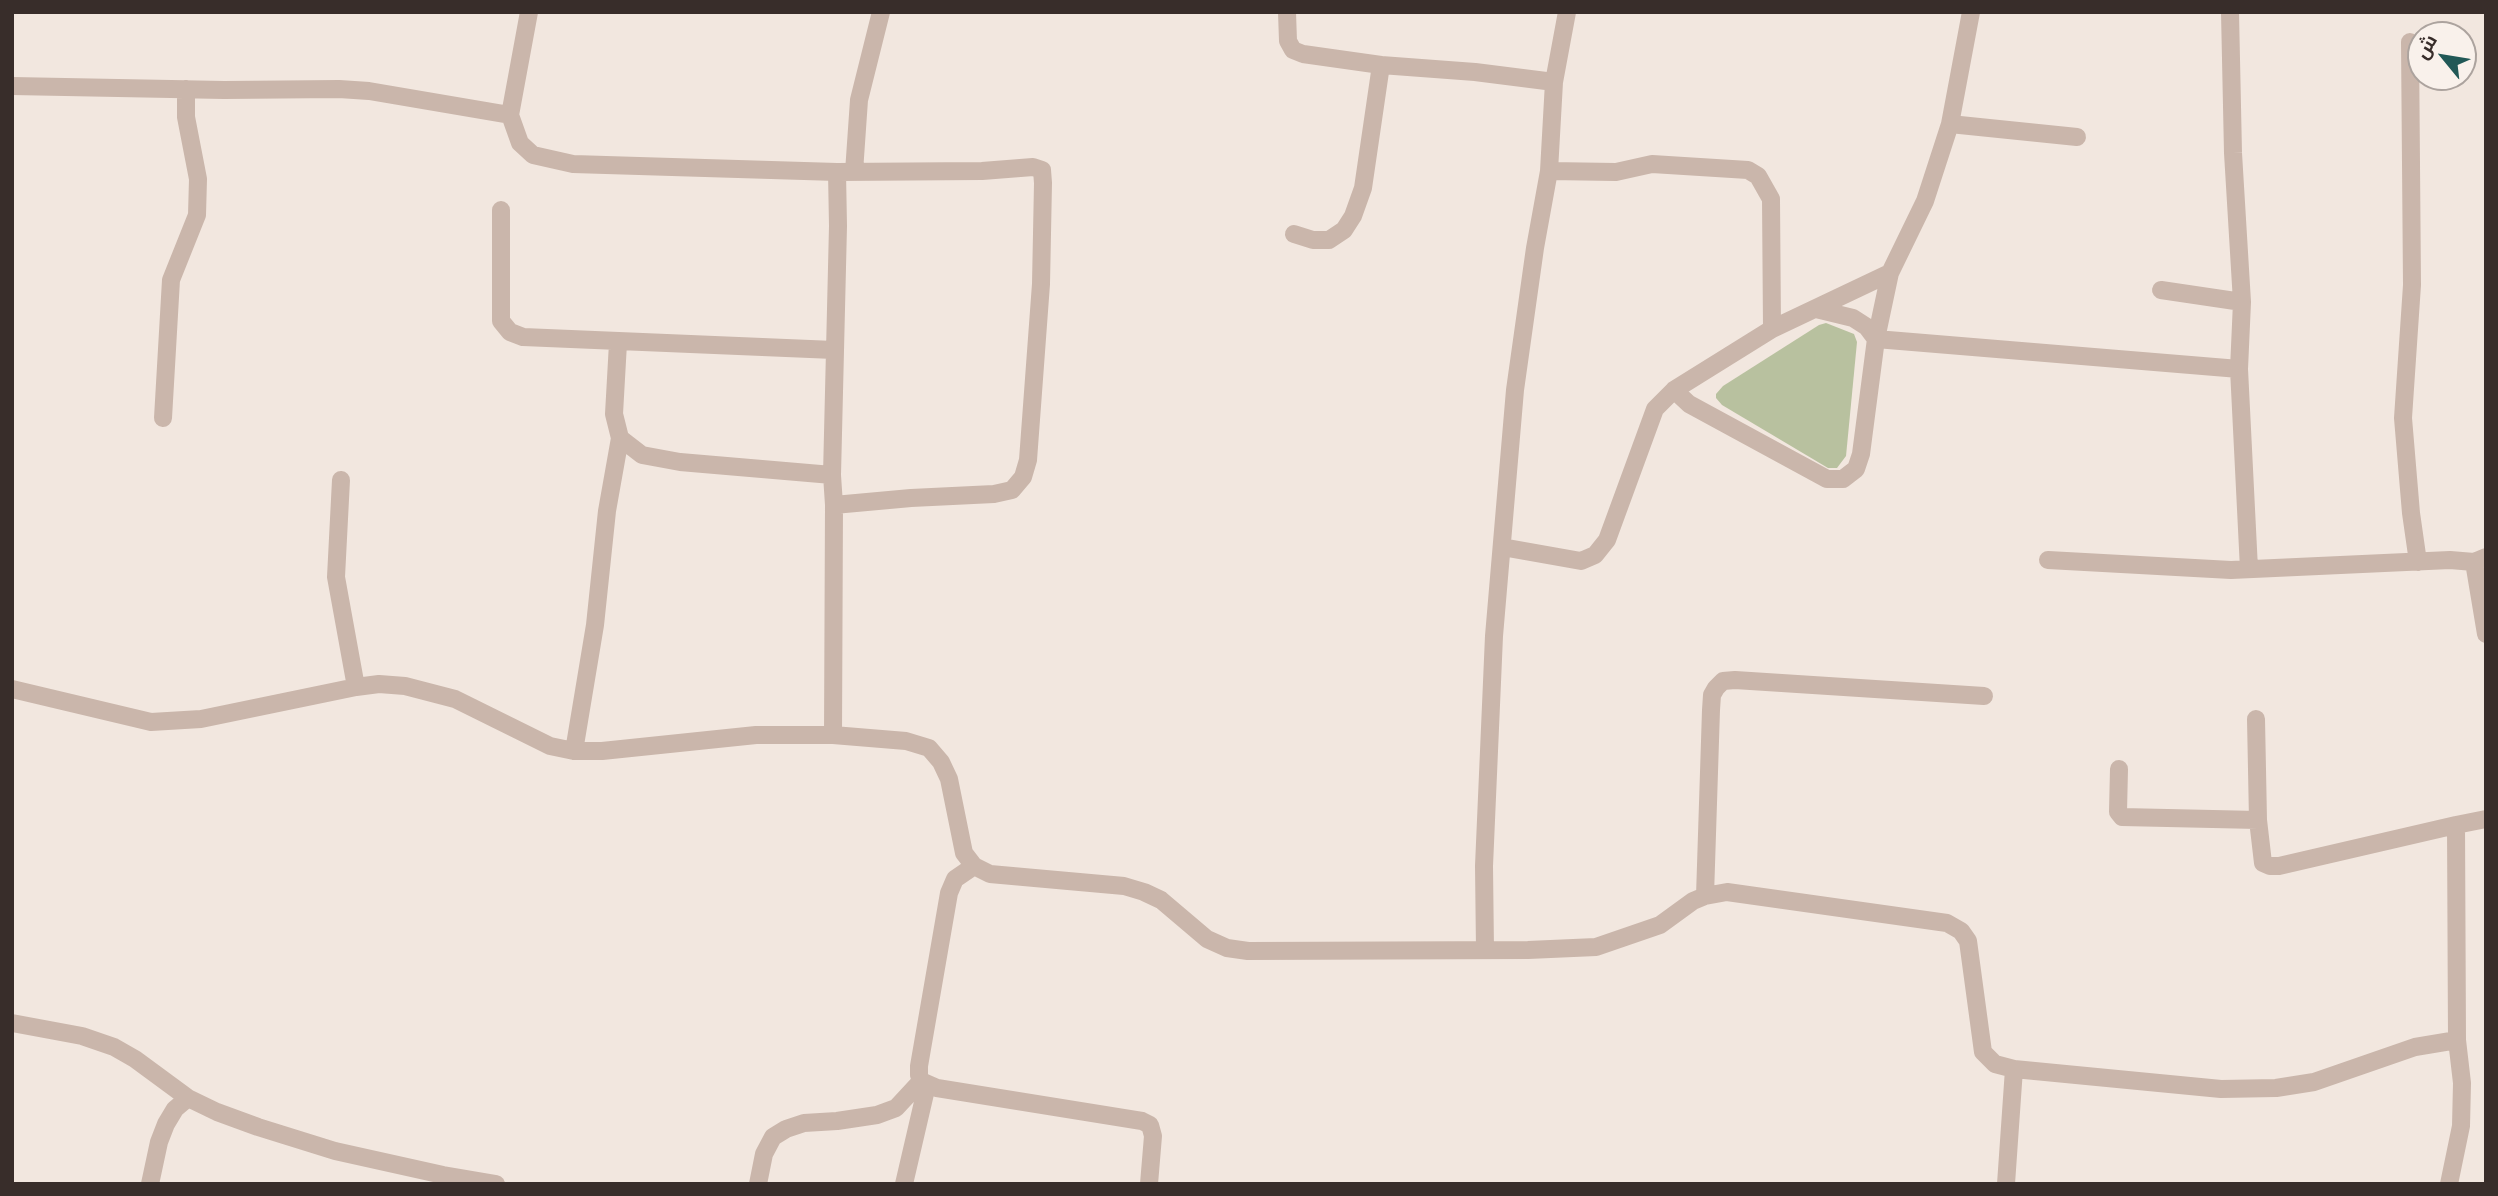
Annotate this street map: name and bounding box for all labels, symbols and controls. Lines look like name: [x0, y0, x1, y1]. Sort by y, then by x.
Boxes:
north arrow: [2407, 21, 2477, 91]
text: ش: [2408, 29, 2443, 64]

